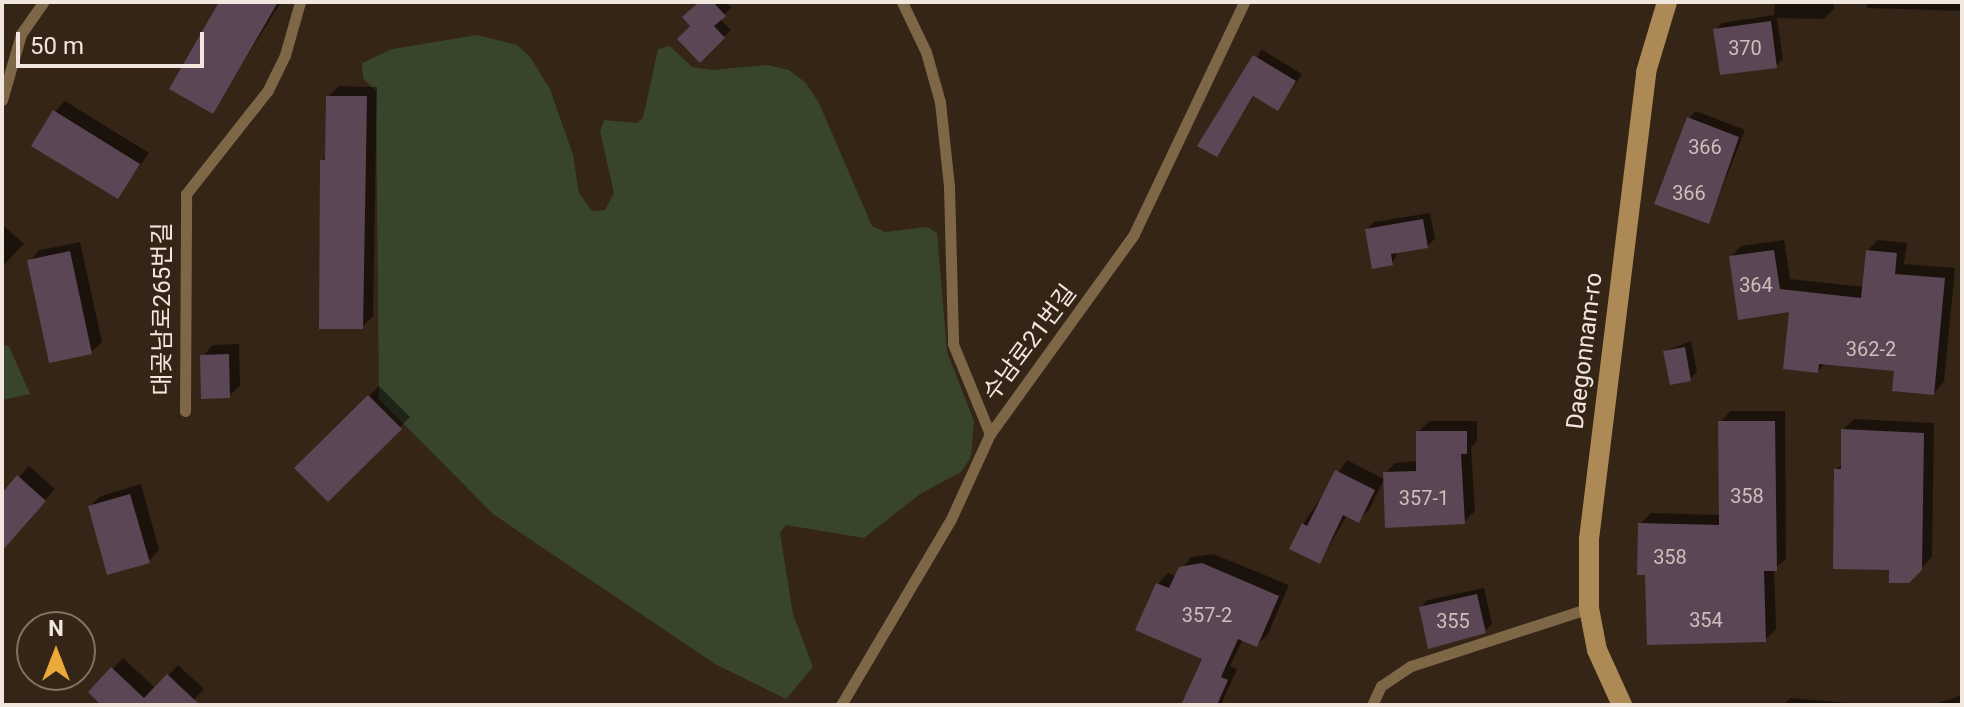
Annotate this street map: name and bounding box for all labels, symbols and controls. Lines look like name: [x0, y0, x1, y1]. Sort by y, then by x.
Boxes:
scale bar: [20, 16, 208, 66]
text: 50 m: [30, 32, 84, 60]
house number: 370: [1728, 36, 1762, 60]
house number: 366: [1688, 135, 1722, 159]
house number: 366: [1672, 181, 1706, 205]
street label: 대곶남로265번길: [149, 223, 177, 395]
street label: Daegonnam-ro: [1561, 271, 1609, 431]
house number: 364: [1739, 273, 1773, 297]
street label: 수남로21번길: [977, 279, 1083, 407]
house number: 362-2: [1846, 337, 1896, 361]
house number: 358: [1730, 484, 1764, 508]
house number: 357-1: [1399, 486, 1449, 510]
house number: 358: [1653, 545, 1687, 569]
house number: 357-2: [1182, 603, 1232, 627]
house number: 354: [1689, 608, 1723, 632]
house number: 355: [1436, 609, 1470, 633]
north arrow: [16, 611, 96, 691]
text: N: [48, 616, 64, 641]

